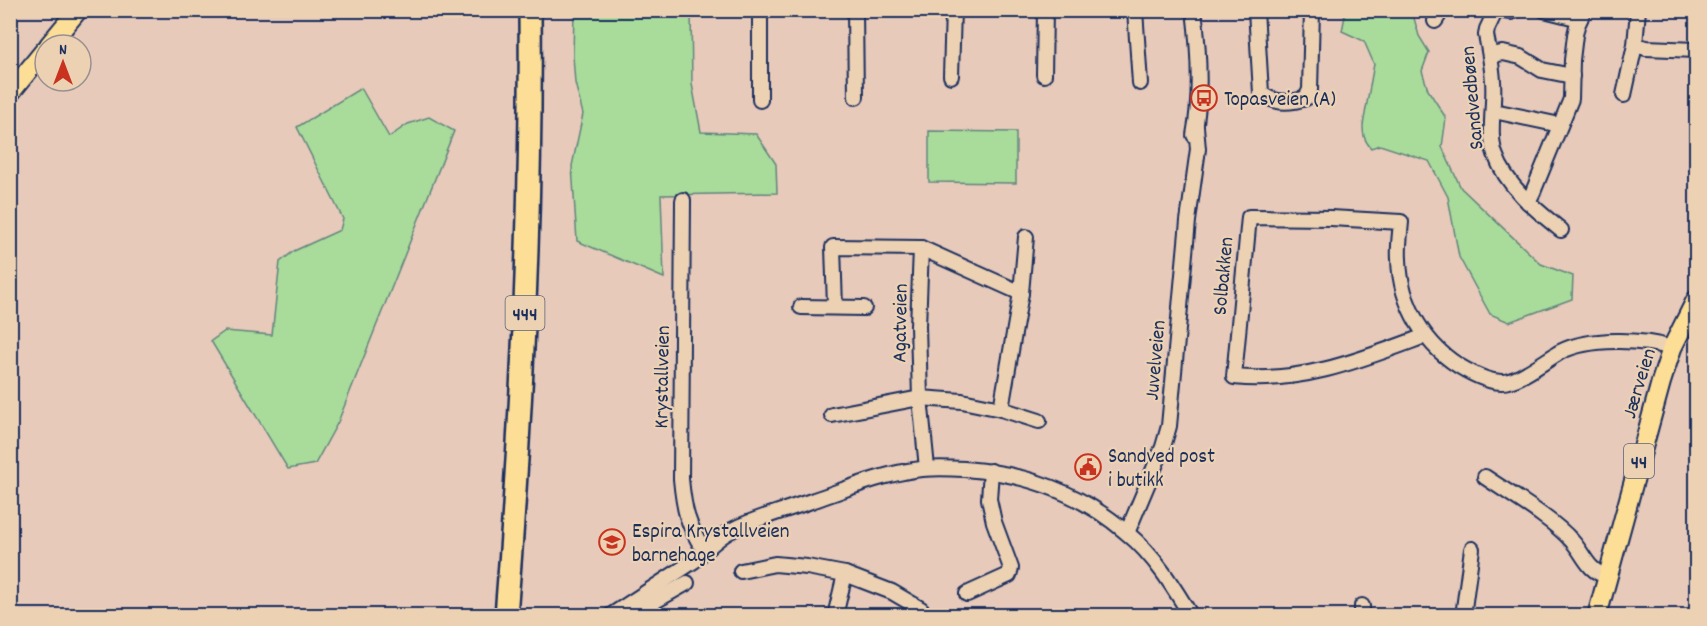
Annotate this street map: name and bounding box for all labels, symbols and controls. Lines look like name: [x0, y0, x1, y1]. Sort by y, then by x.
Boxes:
north arrow: [33, 33, 93, 93]
text: N: [59, 39, 67, 62]
street label: Sandvedbøen: [1455, 45, 1493, 151]
bus stop icon: Topasveien (A): [1189, 83, 1219, 113]
place label: Topasveien (A): [1224, 86, 1336, 116]
street label: Solbakken: [1207, 236, 1243, 317]
street label: Agatveien: [886, 283, 918, 363]
road number: 444: [506, 296, 544, 330]
street label: Juvelveien: [1139, 319, 1175, 402]
street label: Krystallveien: [648, 325, 680, 429]
street label: Jærveien: [1616, 345, 1666, 423]
place label: Sandved post i butikk: [1108, 443, 1215, 497]
road number: 44: [1624, 444, 1654, 478]
public building icon: Sandved post i butikk: [1073, 452, 1103, 482]
place label: Espira Krystallveien barnehage: [632, 518, 790, 572]
school or university icon: Espira Krystallveien barnehage: [597, 527, 627, 557]

